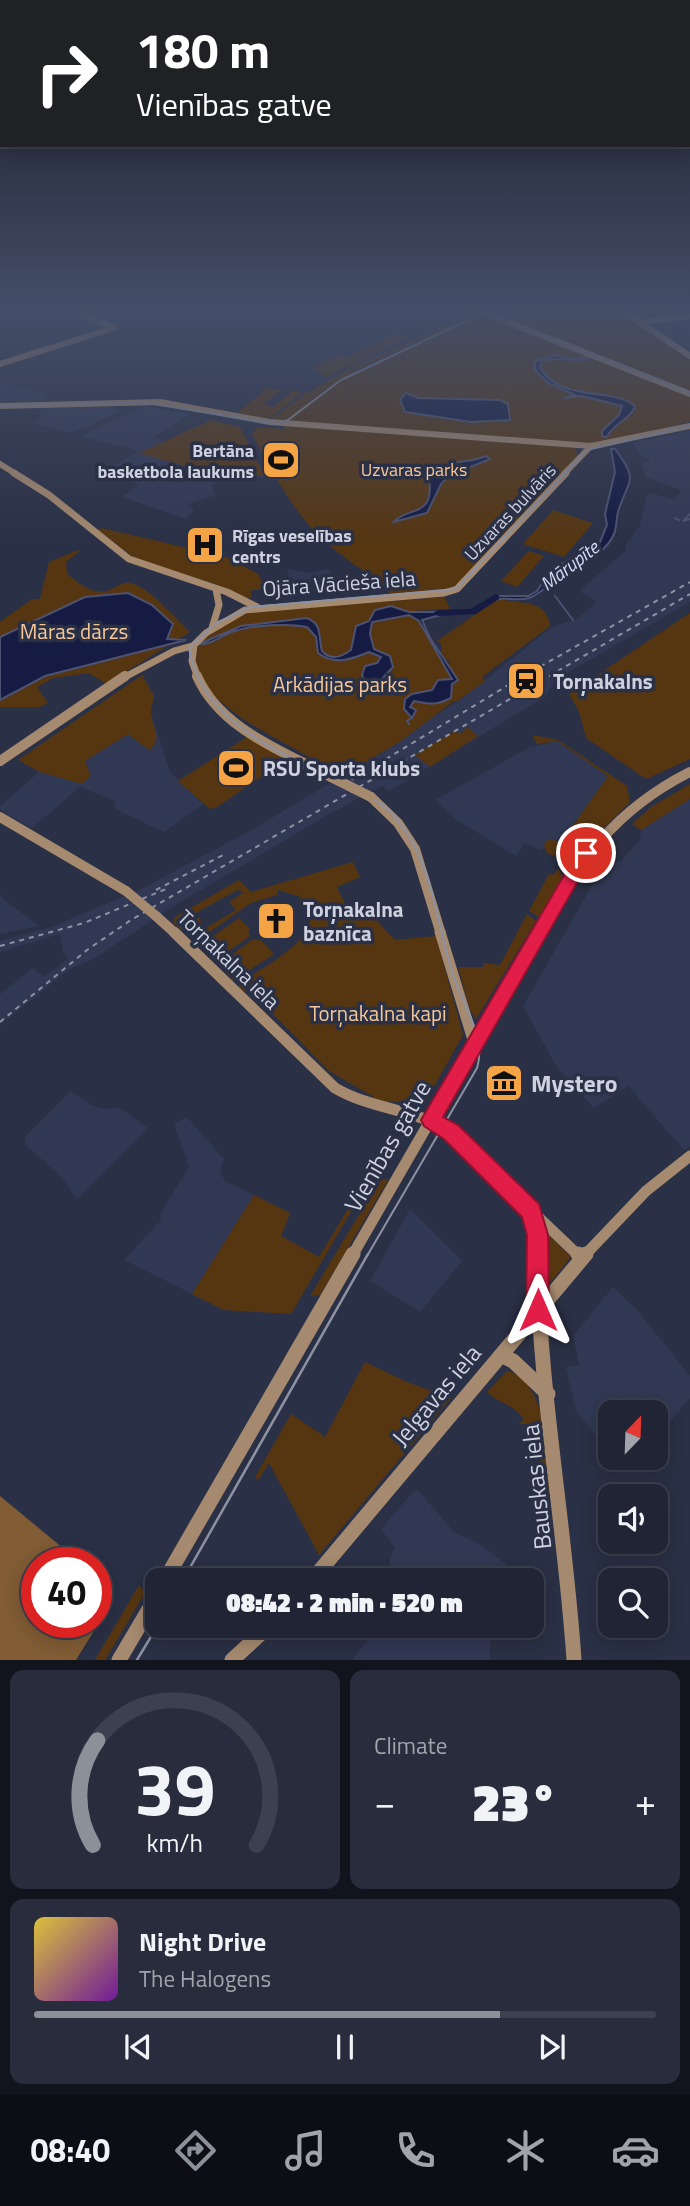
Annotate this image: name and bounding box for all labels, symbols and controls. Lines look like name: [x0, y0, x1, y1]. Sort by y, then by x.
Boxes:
text: 180 m: [136, 12, 270, 87]
icon: right: [21, 28, 112, 119]
text: Vienības gatve: [136, 80, 332, 128]
place label: Bertāna basketbola laukums: [97, 437, 254, 485]
sports icon: Bertāna basketbola laukums: [260, 439, 302, 481]
park label: Uzvaras parks: [361, 456, 467, 483]
street label: Uzvaras bulvāris: [458, 457, 562, 567]
place label: Rīgas veselības centrs: [232, 522, 352, 570]
hospital icon: Rīgas veselības centrs: [184, 524, 226, 566]
water label: Mārupīte: [533, 532, 606, 597]
street label: Ojāra Vācieša iela: [261, 562, 417, 604]
park label: Māras dārzs: [20, 615, 128, 647]
station icon: Torņakalns: [505, 660, 547, 702]
place label: Torņakalns: [553, 665, 653, 697]
park label: Arkādijas parks: [273, 668, 407, 700]
sports icon: RSU Sporta klubs: [215, 747, 257, 789]
place label: RSU Sporta klubs: [263, 752, 420, 784]
pin: [556, 823, 616, 883]
icon: arrive: [567, 834, 605, 872]
place label: Torņakalna baznīca: [303, 893, 404, 949]
church icon: Torņakalna baznīca: [255, 900, 297, 942]
street label: Torņakalna iela: [171, 902, 288, 1017]
park label: Torņakalna kapi: [309, 997, 447, 1029]
museum icon: Mystero: [483, 1062, 525, 1104]
place label: Mystero: [531, 1065, 617, 1101]
street label: Vienības gatve: [335, 1073, 439, 1219]
position arrow: [501, 1273, 575, 1347]
street label: Jelgavas iela: [383, 1336, 489, 1454]
north arrow: [598, 1400, 668, 1470]
map controls: [598, 1400, 668, 1638]
street label: Bauskas iela: [512, 1423, 560, 1551]
button: sound: [598, 1484, 668, 1554]
speed limit sign: 40: [21, 1547, 112, 1638]
button: search: [598, 1568, 668, 1638]
text: 08:42 · 2 min · 520 m: [226, 1583, 463, 1622]
text: Climate: [374, 1728, 447, 1763]
text: 39: [134, 1734, 216, 1844]
text: 23°: [472, 1762, 558, 1841]
text: −: [374, 1773, 395, 1831]
text: +: [635, 1773, 656, 1831]
text: km/h: [147, 1824, 203, 1862]
text: Night Drive: [139, 1922, 266, 1961]
text: The Halogens: [139, 1961, 271, 1996]
icon: previous: [119, 2028, 157, 2066]
icon: pause: [326, 2028, 364, 2066]
icon: next: [533, 2028, 571, 2066]
text: 08:40: [30, 2126, 110, 2174]
icon: directions: [171, 2126, 220, 2175]
icon: music: [281, 2126, 330, 2175]
icon: phone: [391, 2126, 440, 2175]
icon: climate: [501, 2126, 550, 2175]
icon: car: [611, 2126, 660, 2175]

